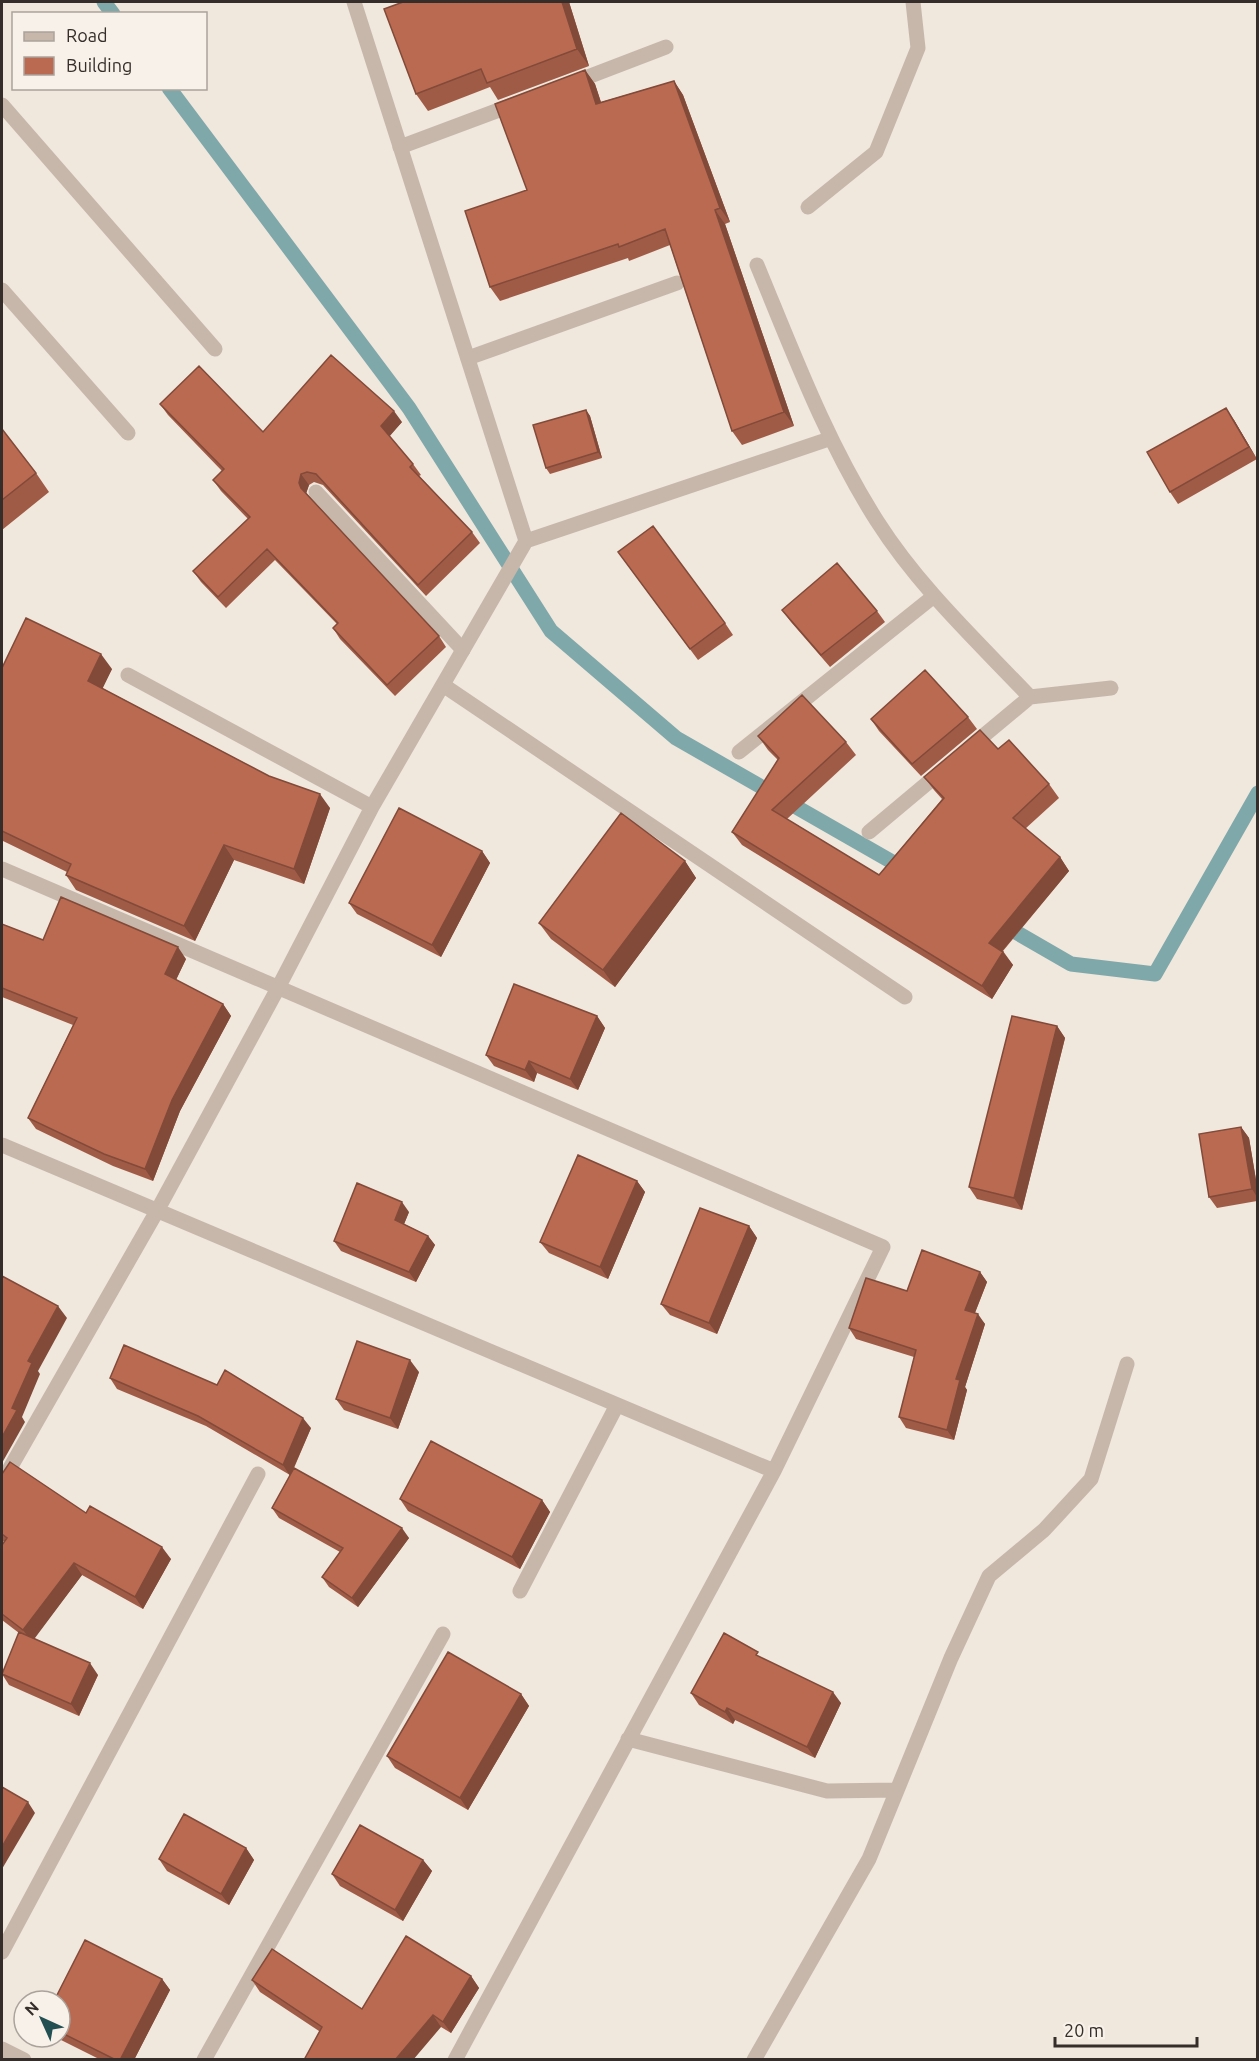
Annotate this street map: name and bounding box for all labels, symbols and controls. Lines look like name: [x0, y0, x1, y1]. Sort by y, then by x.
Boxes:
legend: [12, 12, 207, 90]
text: Road: [66, 25, 108, 45]
text: Building: [66, 55, 132, 75]
north arrow: [12, 1989, 72, 2049]
text: N: [21, 1998, 42, 2019]
scale bar: [1055, 2010, 1198, 2048]
text: 20 m: [1064, 2020, 1104, 2040]

